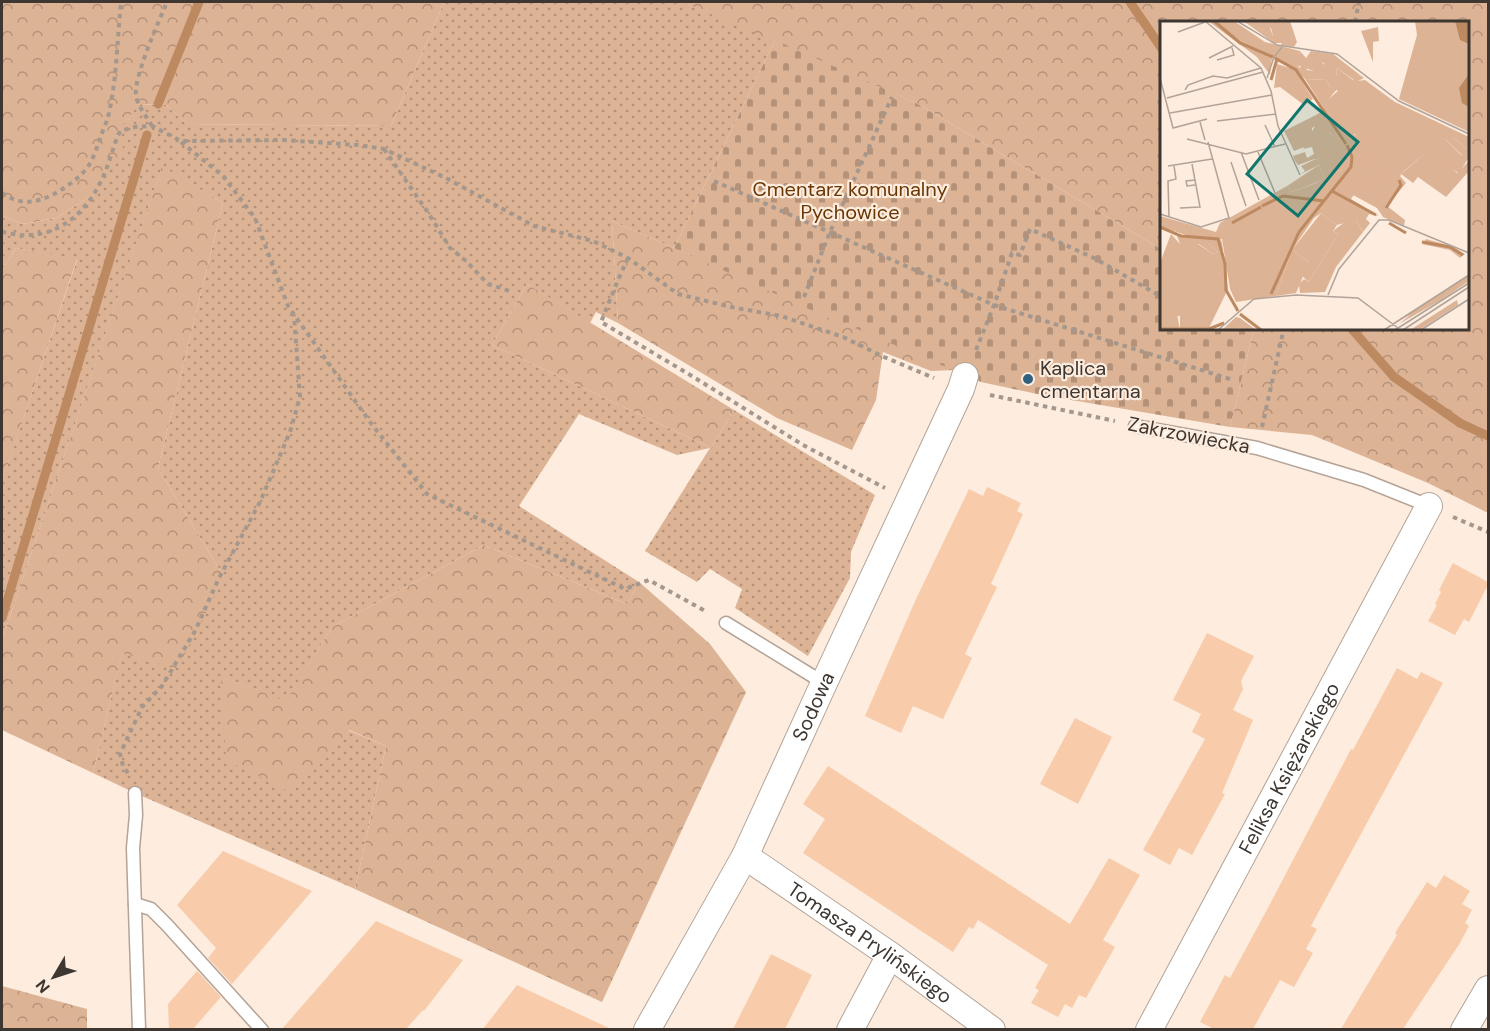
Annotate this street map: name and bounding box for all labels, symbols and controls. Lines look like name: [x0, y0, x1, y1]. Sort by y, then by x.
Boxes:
inset map: [1160, 21, 1469, 330]
park label: Cmentarz komunalny Pychowice: [752, 176, 948, 225]
place label: Kaplica cmentarna: [1040, 355, 1141, 404]
marker: Kaplica cmentarna: [1021, 372, 1035, 386]
street label: Zakrzowiecka: [1126, 410, 1252, 460]
street label: Sodowa: [786, 668, 840, 745]
street label: Feliksa Księżarskiego: [1233, 678, 1345, 858]
street label: Tomasza Prylińskiego: [783, 876, 957, 1009]
north arrow: [24, 947, 84, 1007]
text: N: [31, 975, 55, 997]

